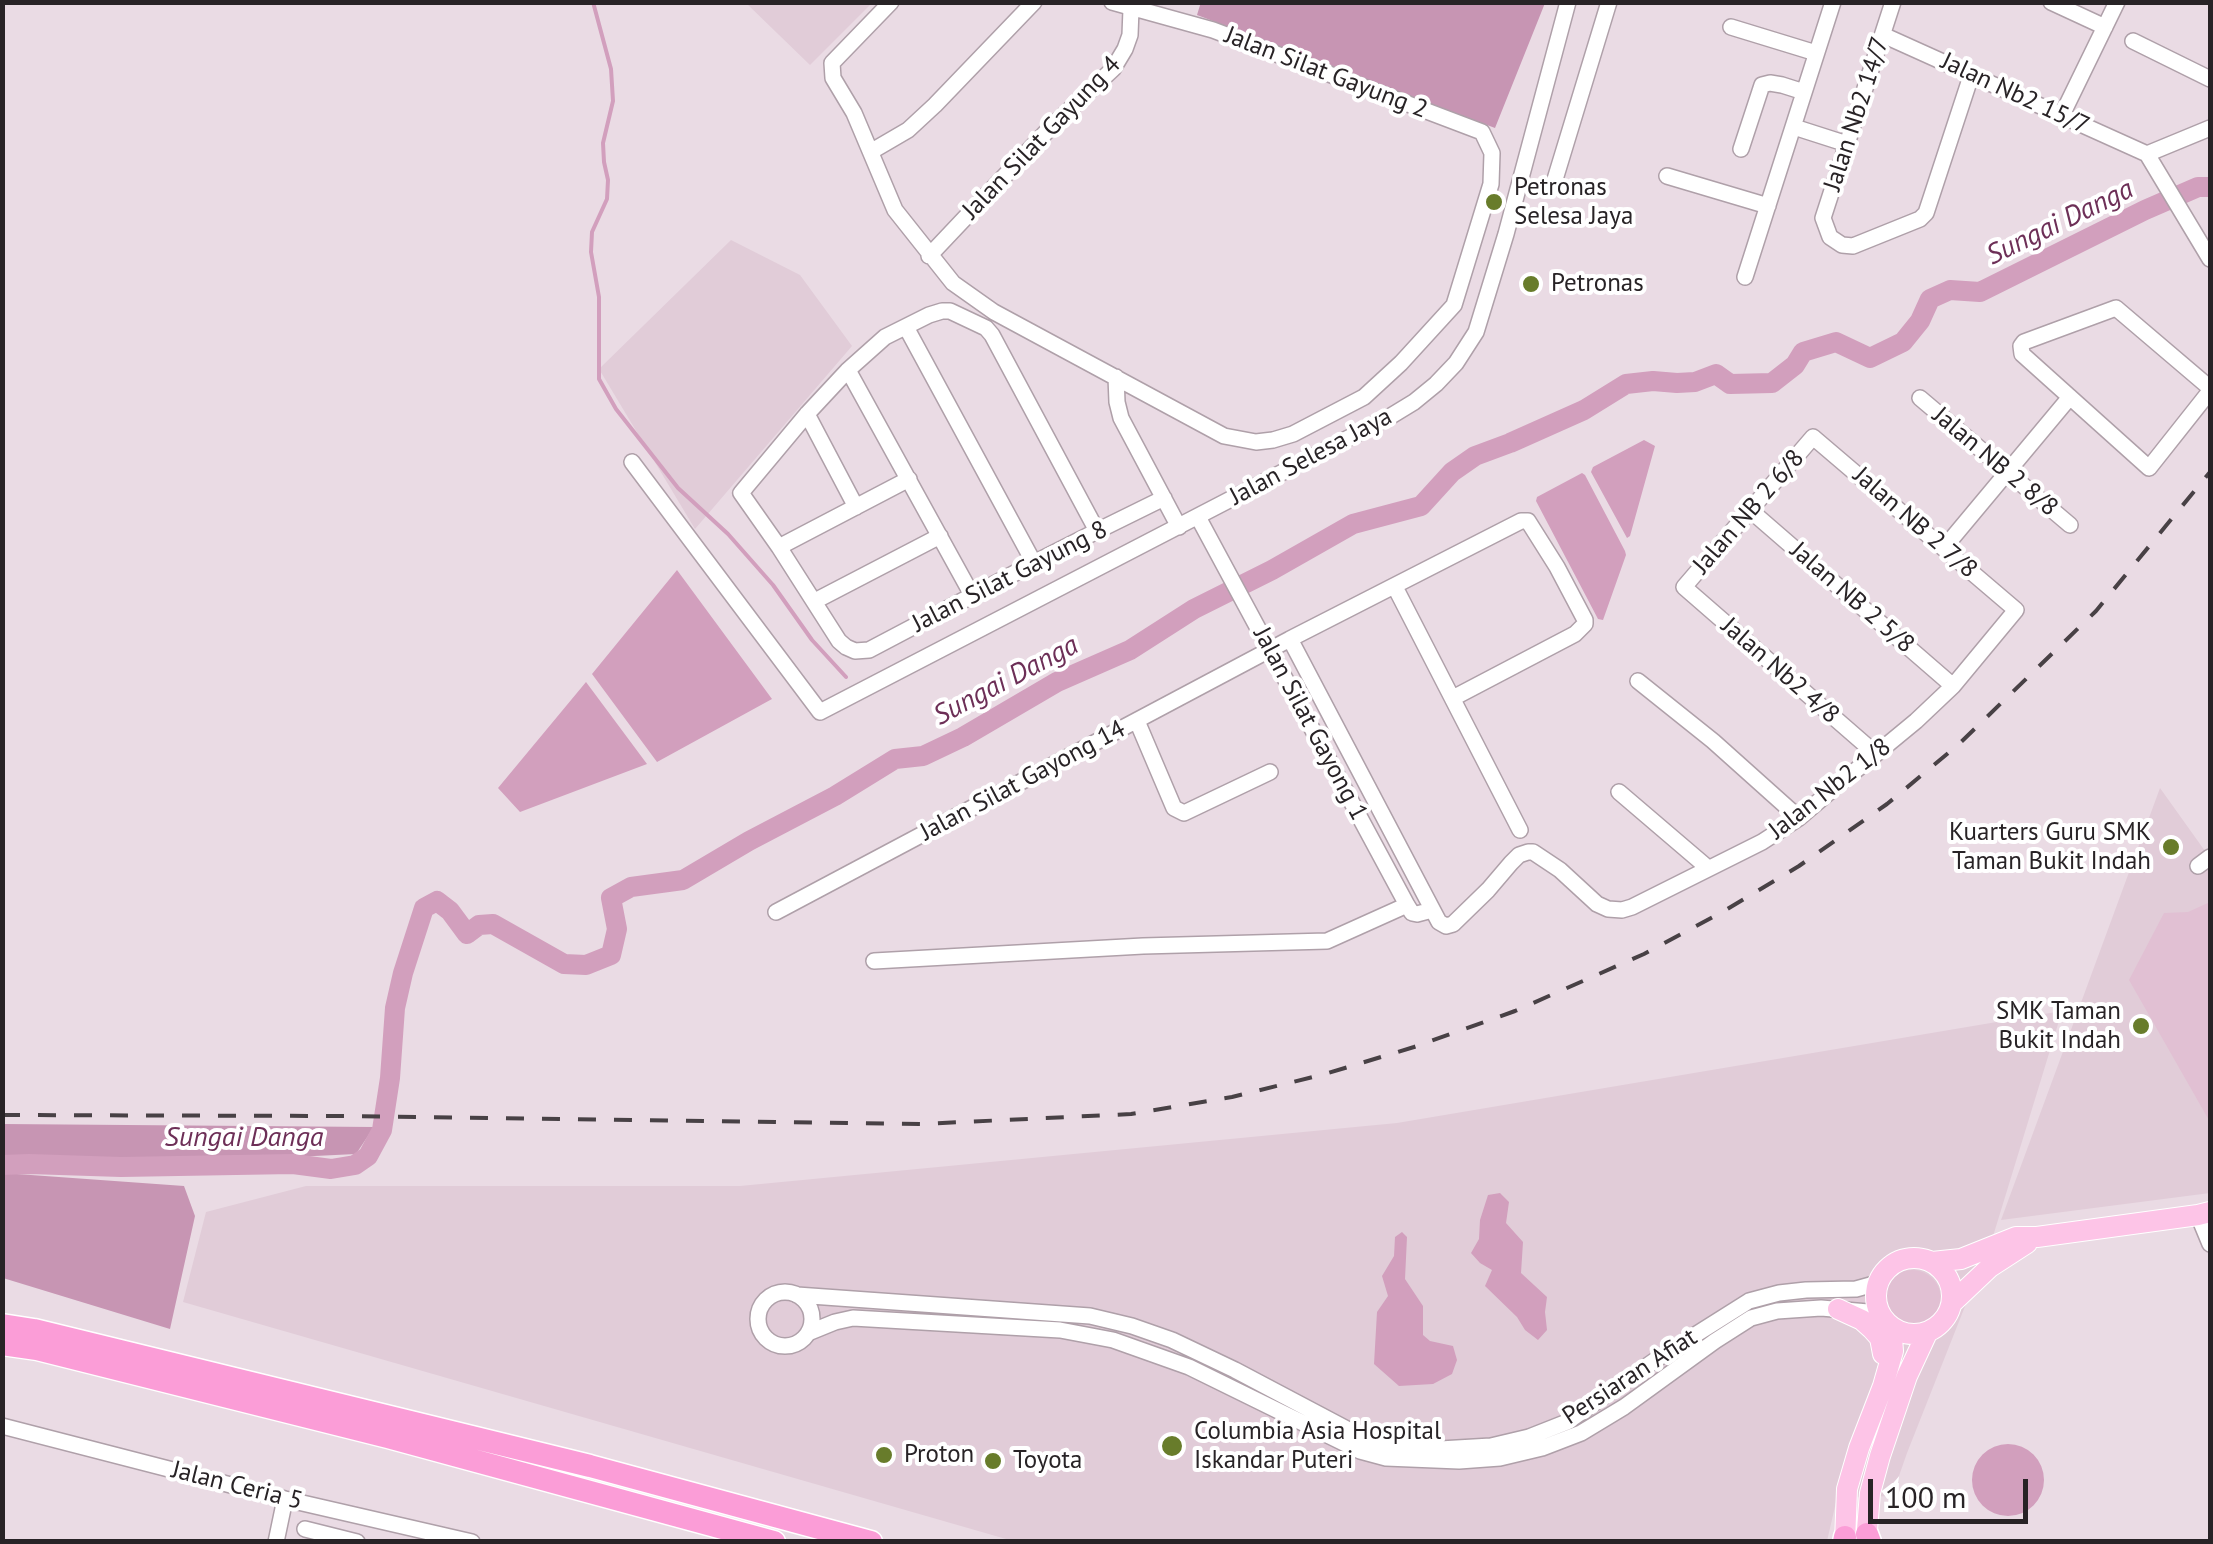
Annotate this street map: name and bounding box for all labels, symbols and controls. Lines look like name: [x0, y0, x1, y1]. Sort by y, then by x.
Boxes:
street label: Jalan Silat Gayung 2: [1220, 21, 1432, 125]
street label: Jalan Nb2 14/7: [1818, 33, 1896, 195]
street label: Jalan Nb2 15/7: [1936, 47, 2094, 141]
street label: Jalan Silat Gayung 4: [957, 50, 1127, 226]
place label: Petronas Selesa Jaya: [1514, 173, 1633, 232]
water label: Sungai Danga: [1981, 173, 2139, 273]
marker: Petronas Selesa Jaya: [1483, 191, 1505, 213]
place label: Petronas: [1551, 269, 1644, 299]
marker: Petronas: [1520, 273, 1542, 295]
street label: Jalan NB 2 8/8: [1926, 401, 2064, 523]
street label: Jalan Selesa Jaya: [1225, 402, 1397, 512]
street label: Jalan NB 2 6/8: [1687, 444, 1811, 580]
street label: Jalan NB 2 7/8: [1847, 461, 1983, 585]
street label: Jalan Silat Gayung 8: [908, 515, 1112, 639]
street label: Jalan NB 2 5/8: [1784, 536, 1920, 660]
street label: Jalan Nb2 4/8: [1715, 612, 1845, 730]
street label: Jalan Silat Gayong 1: [1246, 622, 1374, 826]
water label: Sungai Danga: [928, 629, 1084, 733]
street label: Jalan Silat Gayong 14: [915, 714, 1131, 848]
street label: Jalan Nb2 1/8: [1763, 732, 1897, 846]
place label: Kuarters Guru SMK Taman Bukit Indah: [1949, 818, 2151, 877]
marker: Kuarters Guru SMK Taman Bukit Indah: [2160, 836, 2182, 858]
place label: SMK Taman Bukit Indah: [1996, 997, 2121, 1056]
marker: SMK Taman Bukit Indah: [2130, 1015, 2152, 1037]
water label: Sungai Danga: [164, 1121, 324, 1155]
street label: Persiaran Afiat: [1557, 1322, 1703, 1432]
place label: Columbia Asia Hospital Iskandar Puteri: [1194, 1417, 1441, 1476]
marker: Columbia Asia Hospital Iskandar Puteri: [1159, 1433, 1185, 1459]
place label: Proton: [904, 1440, 974, 1470]
marker: Proton: [873, 1444, 895, 1466]
place label: Toyota: [1013, 1446, 1082, 1476]
marker: Toyota: [982, 1450, 1004, 1472]
street label: Jalan Ceria 5: [168, 1455, 306, 1517]
scale bar: [1873, 1459, 2033, 1521]
text: 100 m: [1885, 1477, 1966, 1516]

